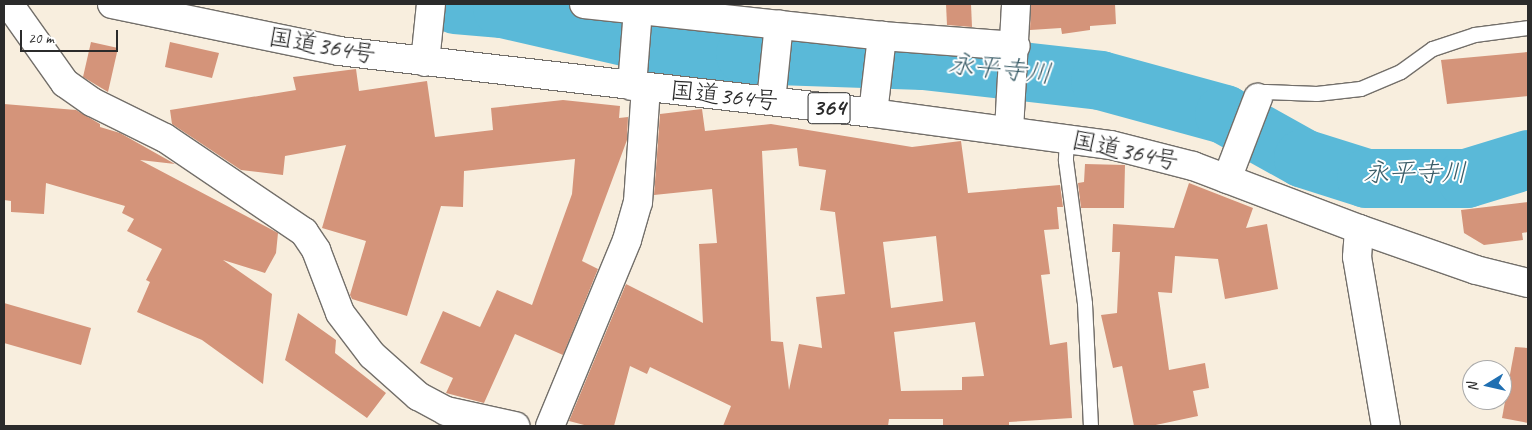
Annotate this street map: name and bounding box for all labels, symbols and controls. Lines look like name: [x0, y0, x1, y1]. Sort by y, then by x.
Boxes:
scale bar: [22, 20, 120, 52]
street label: 国道364号: [266, 22, 378, 70]
text: 20 m: [28, 29, 54, 48]
water label: 永平寺川: [947, 48, 1053, 90]
street label: 国道364号: [668, 75, 780, 117]
road number: 364: [806, 86, 852, 130]
street label: 国道364号: [1069, 125, 1181, 177]
water label: 永平寺川: [1363, 157, 1467, 189]
north arrow: [1462, 360, 1512, 410]
text: N: [1464, 382, 1482, 393]

